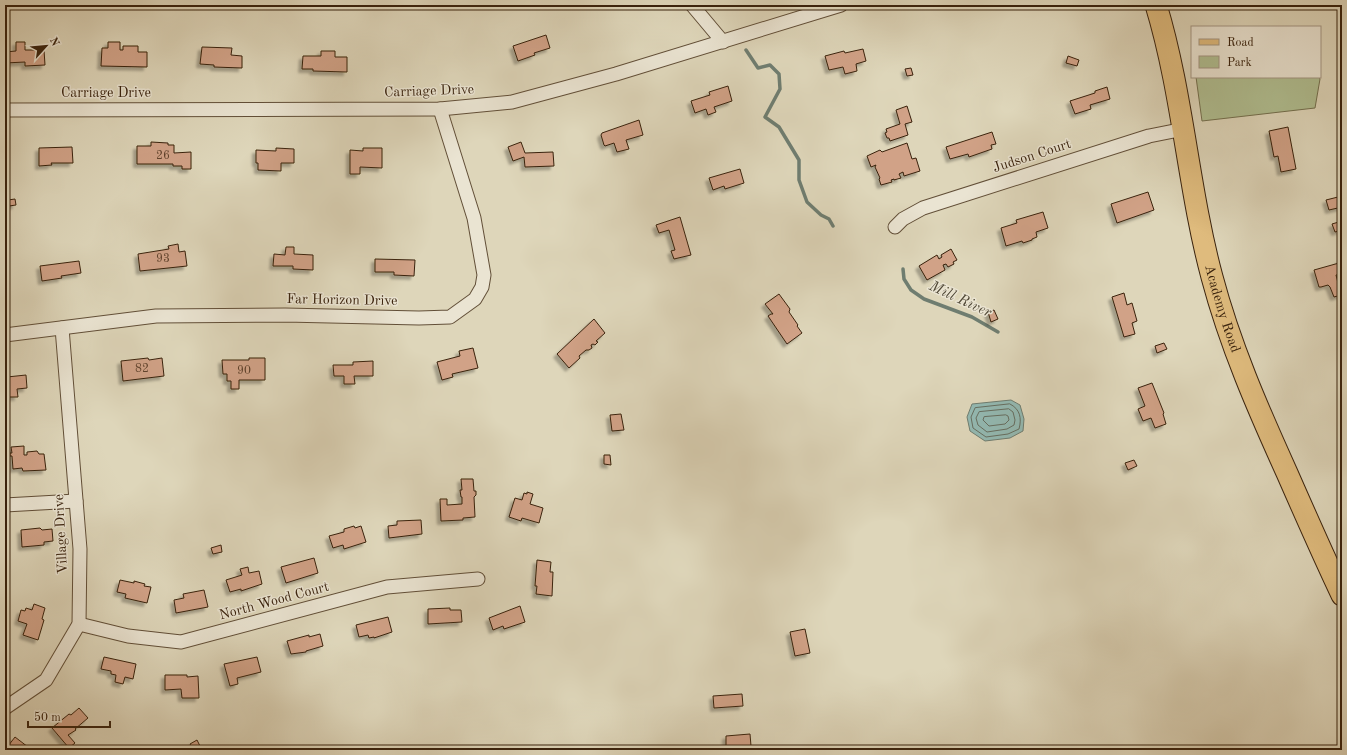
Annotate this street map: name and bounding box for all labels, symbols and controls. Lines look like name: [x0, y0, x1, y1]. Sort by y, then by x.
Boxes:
north arrow: [26, 26, 66, 66]
legend: [1191, 26, 1321, 78]
text: N: [47, 36, 61, 49]
text: Road: [1227, 37, 1254, 49]
text: Park: [1227, 57, 1252, 69]
street label: Carriage Drive: [384, 82, 474, 100]
street label: Carriage Drive: [61, 86, 151, 100]
street label: Judson Court: [991, 137, 1073, 175]
house number: 26: [156, 150, 170, 162]
house number: 93: [156, 253, 170, 265]
street label: Academy Road: [1202, 263, 1243, 354]
water label: Mill River: [926, 279, 994, 321]
street label: Far Horizon Drive: [286, 292, 398, 308]
house number: 82: [135, 363, 149, 375]
house number: 90: [237, 365, 251, 377]
street label: Village Drive: [52, 494, 70, 574]
street label: North Wood Court: [218, 580, 331, 622]
scale bar: [28, 703, 110, 729]
text: 50 m: [34, 711, 61, 724]

